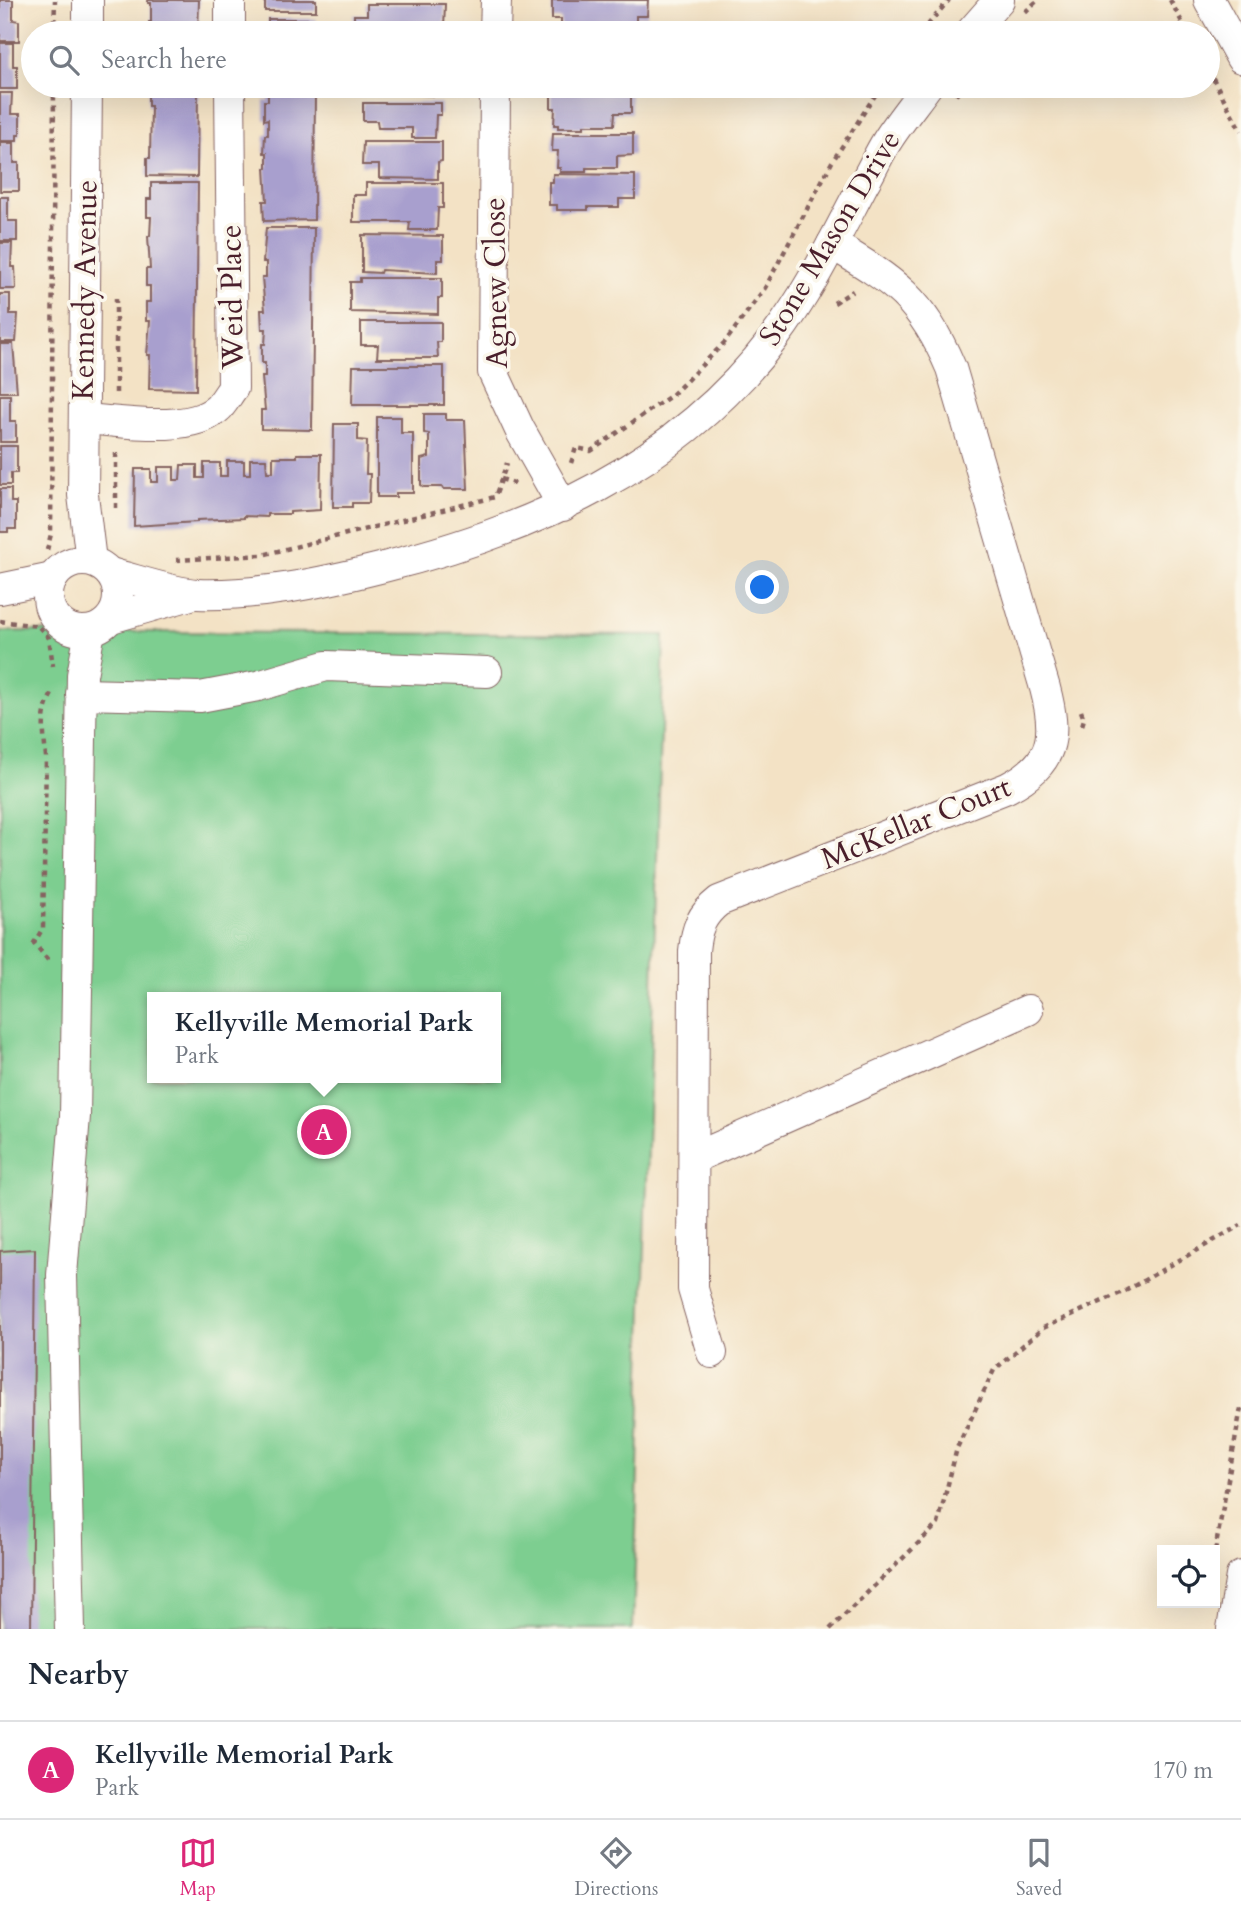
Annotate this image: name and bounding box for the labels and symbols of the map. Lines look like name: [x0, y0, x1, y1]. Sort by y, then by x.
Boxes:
street label: Stone Mason Drive: [749, 123, 911, 353]
street label: Kennedy Avenue: [63, 179, 107, 401]
street label: Agnew Close: [474, 197, 518, 369]
street label: Weid Place: [210, 224, 254, 371]
your location: [745, 570, 779, 604]
street label: McKellar Court: [815, 766, 1017, 880]
pin: A: [301, 1106, 347, 1158]

